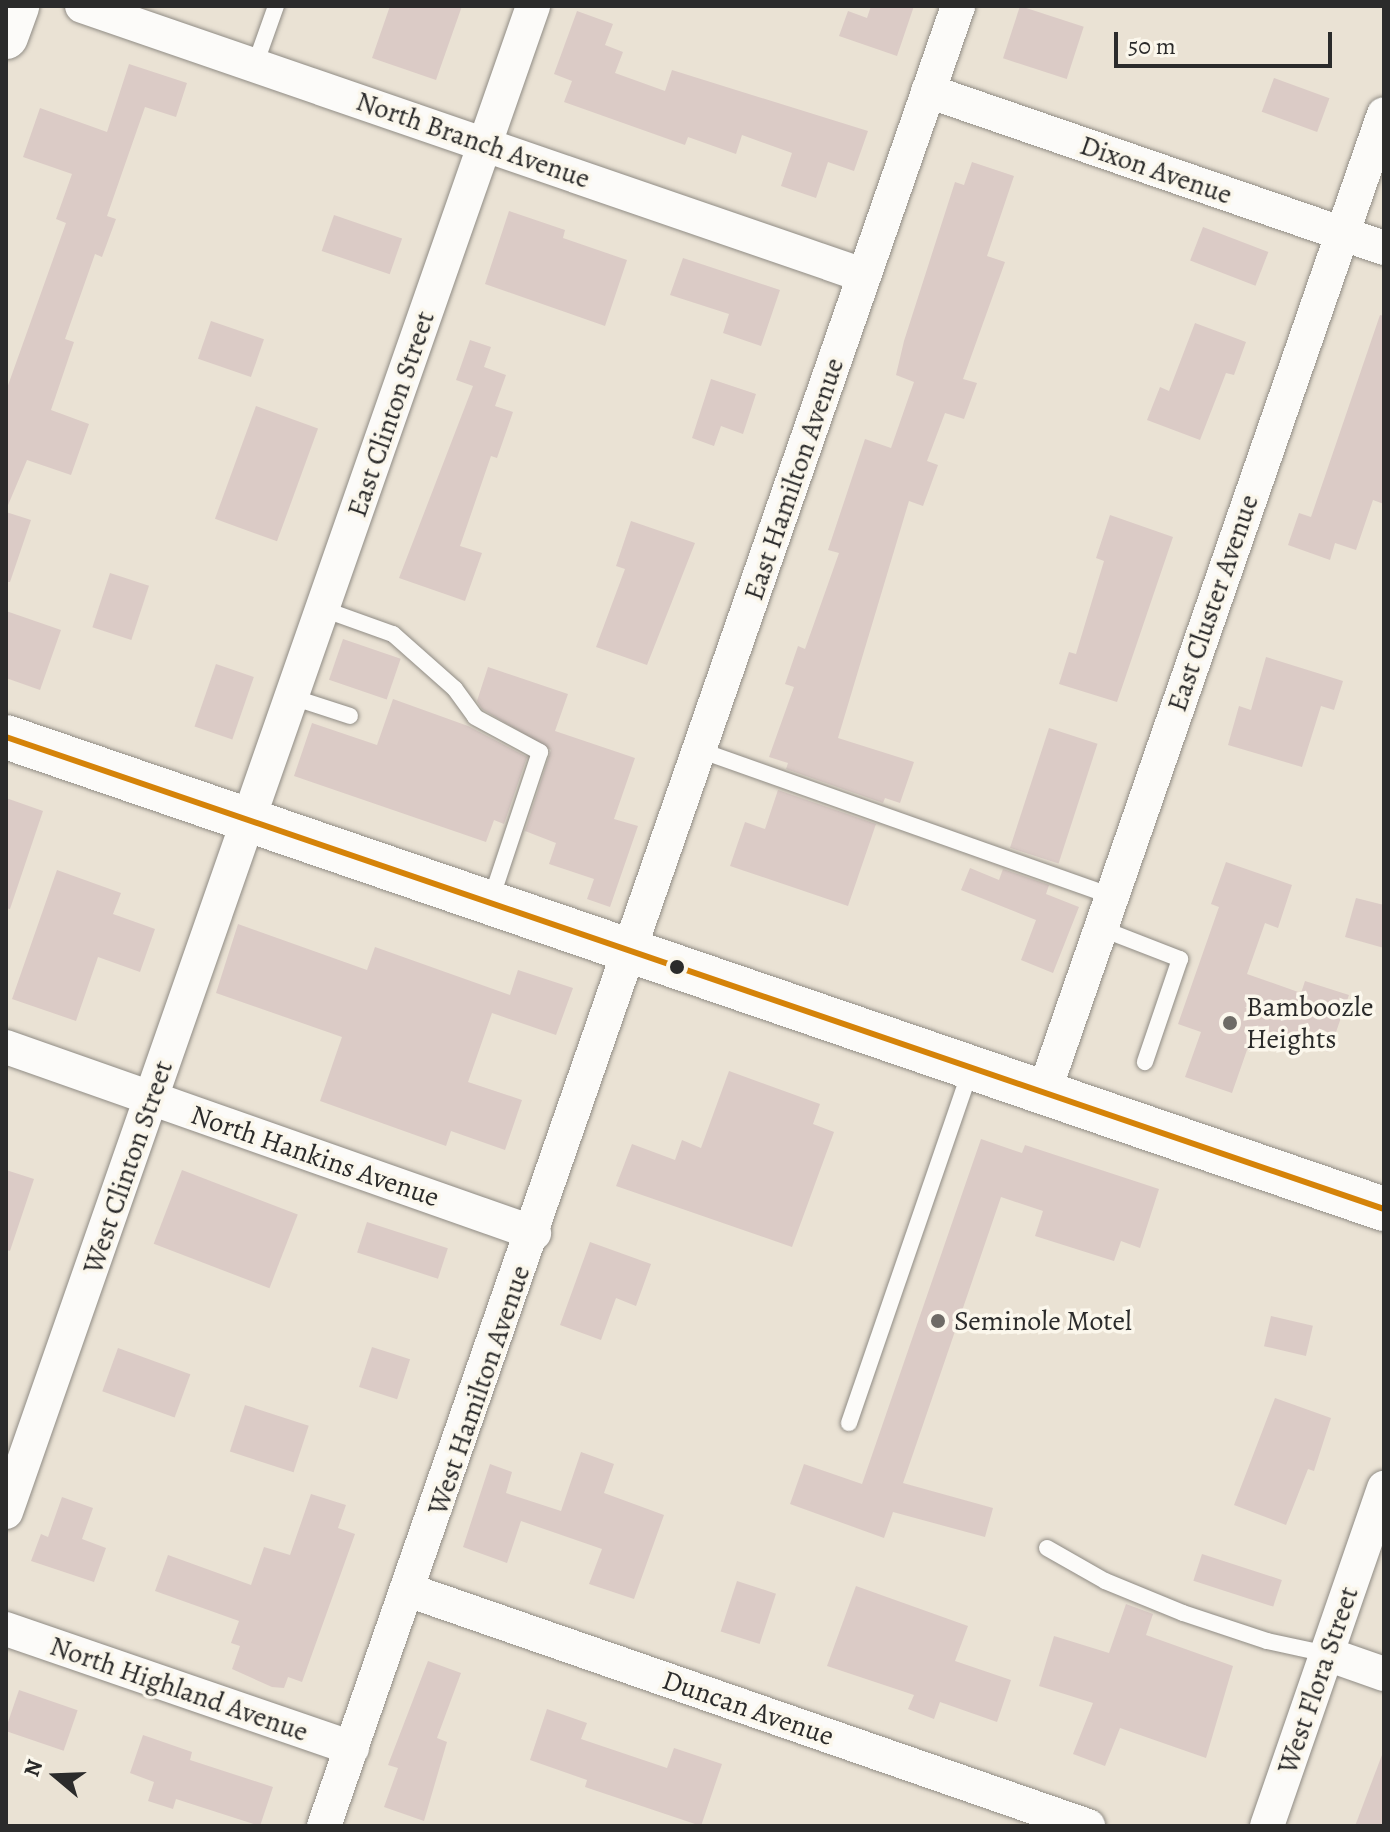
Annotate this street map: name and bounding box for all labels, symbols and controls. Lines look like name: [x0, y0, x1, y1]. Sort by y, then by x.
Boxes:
scale bar: [1118, 16, 1336, 66]
text: 50 m: [1128, 30, 1176, 62]
street label: North Branch Avenue: [352, 84, 594, 196]
street label: Dixon Avenue: [1076, 128, 1236, 212]
street label: East Clinton Street: [340, 307, 442, 521]
street label: East Hamilton Avenue: [737, 353, 851, 605]
street label: East Cluster Avenue: [1160, 490, 1266, 716]
unlabelled marker: [669, 959, 685, 975]
place label: Bamboozle Heights: [1246, 990, 1373, 1056]
marker: Bamboozle Heights: [1221, 1014, 1239, 1032]
street label: West Clinton Street: [76, 1056, 180, 1278]
street label: North Hankins Avenue: [186, 1098, 444, 1214]
street label: West Hamilton Avenue: [421, 1261, 537, 1519]
place label: Seminole Motel: [954, 1304, 1132, 1338]
marker: Seminole Motel: [929, 1312, 947, 1330]
street label: West Flora Street: [1270, 1582, 1366, 1778]
street label: North Highland Avenue: [45, 1629, 313, 1749]
street label: Duncan Avenue: [658, 1663, 838, 1753]
north arrow: [16, 1736, 96, 1816]
text: N: [17, 1756, 50, 1781]

